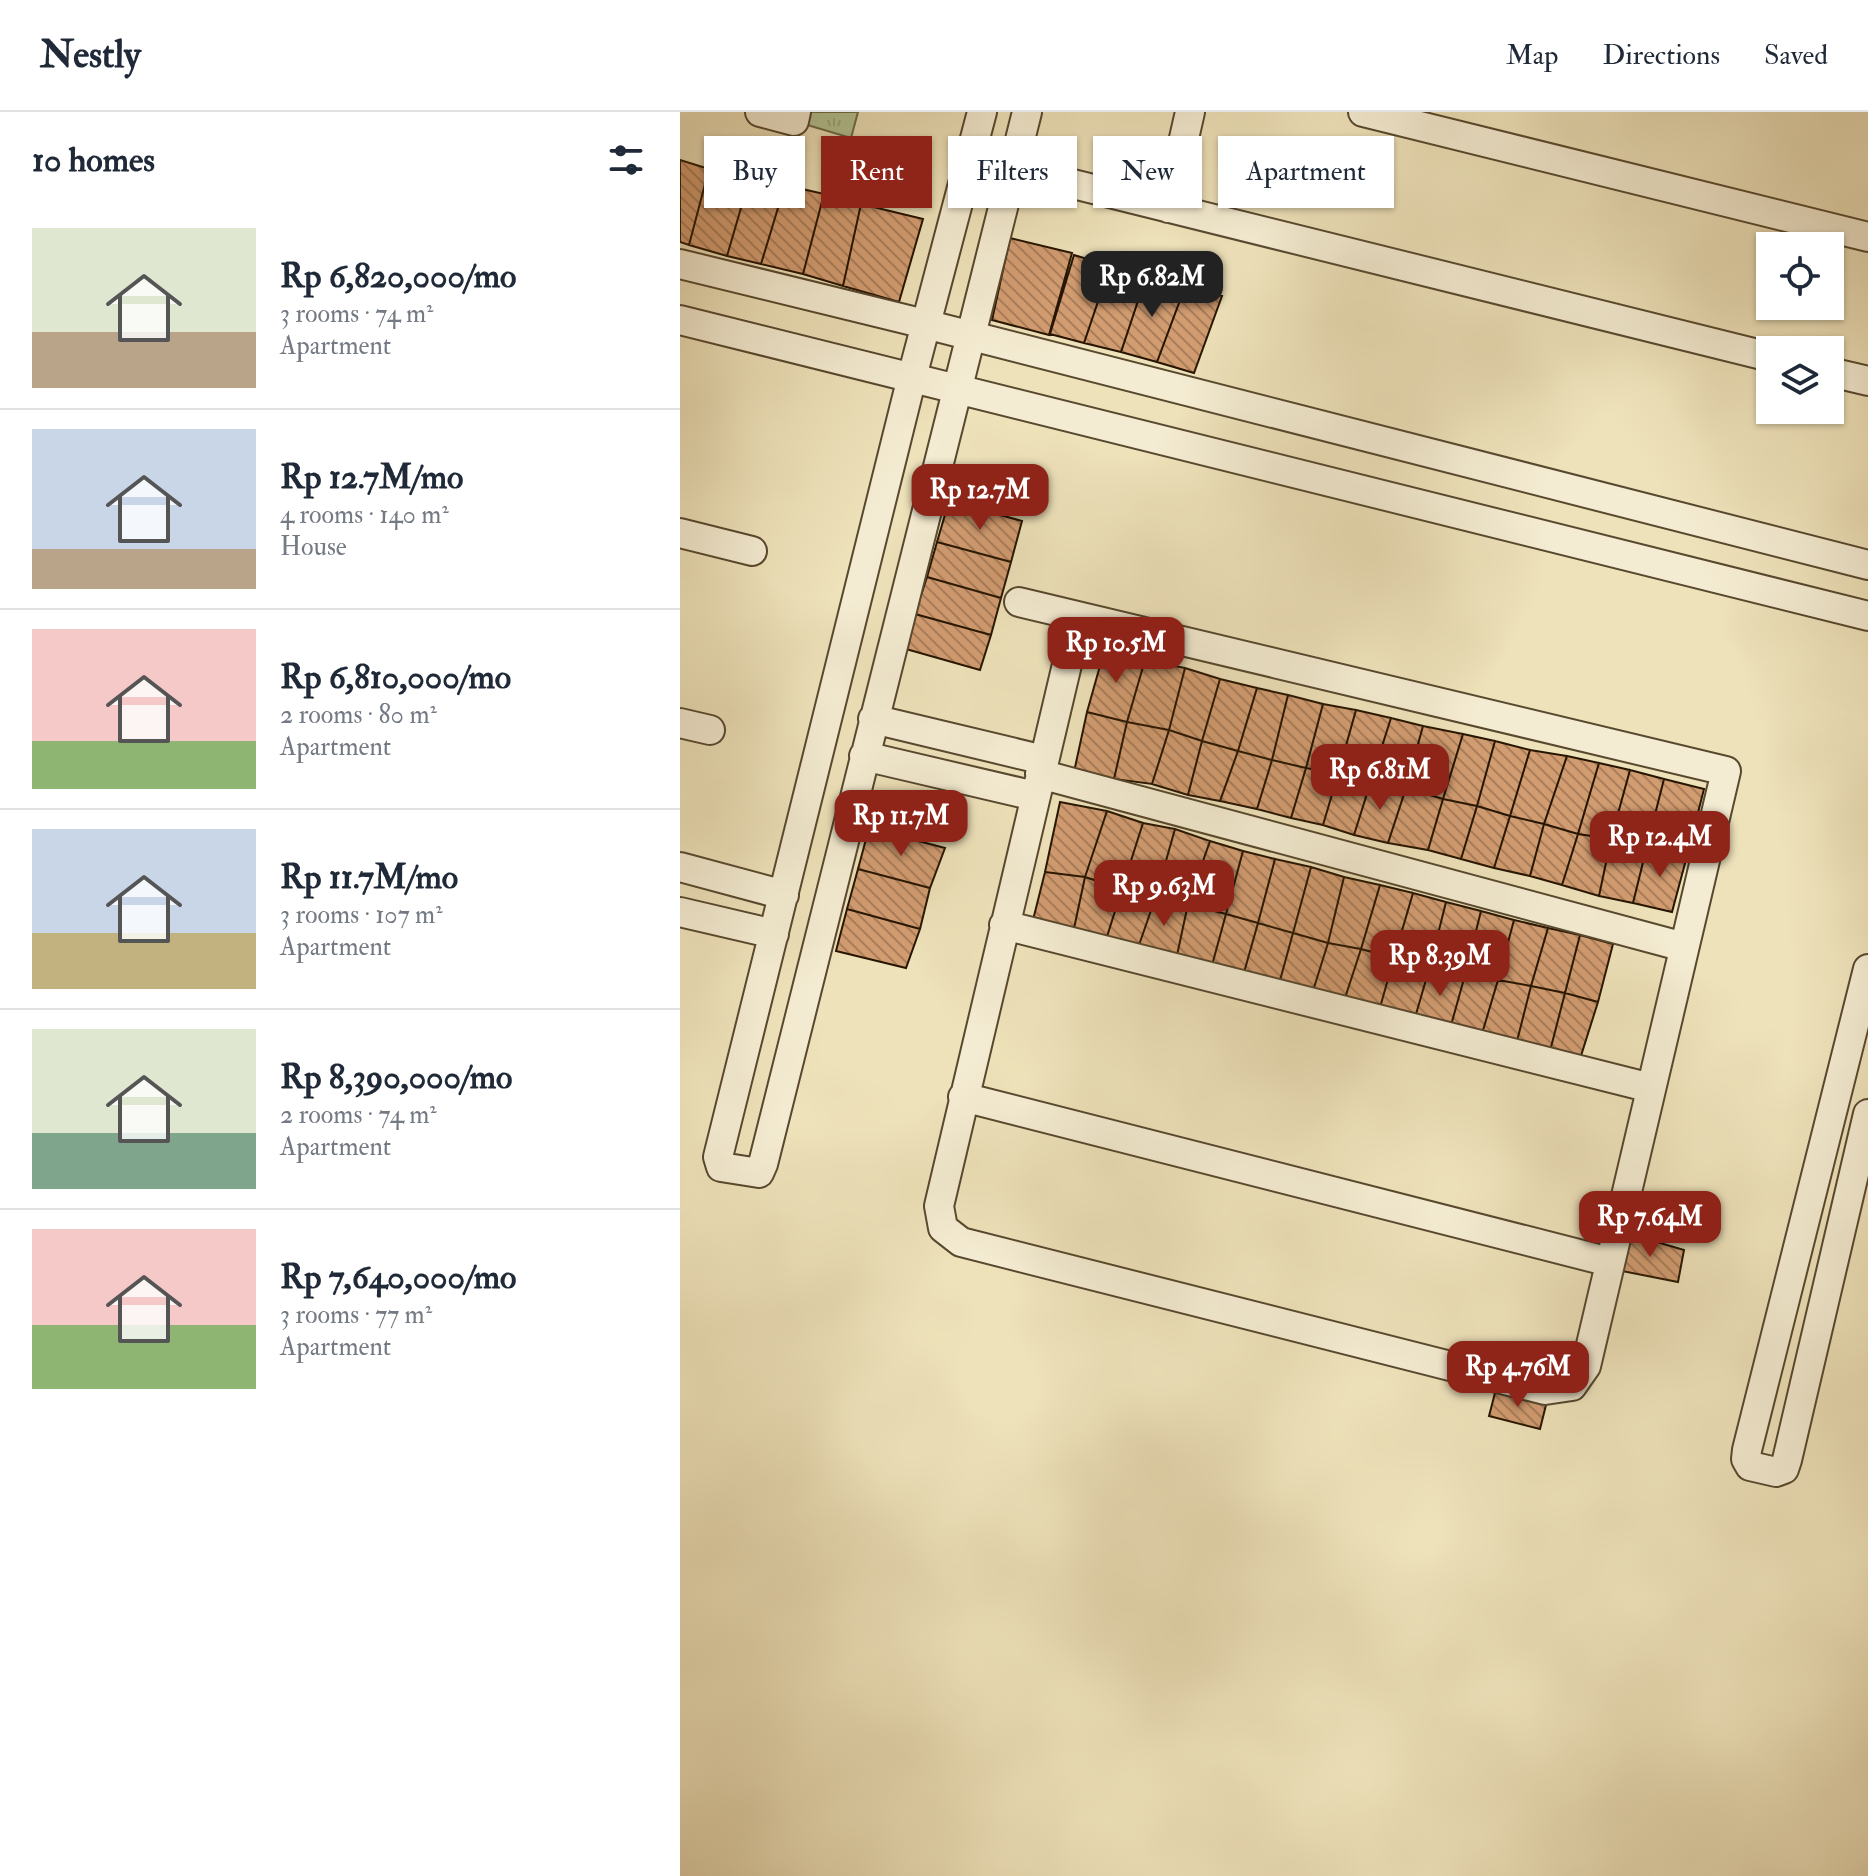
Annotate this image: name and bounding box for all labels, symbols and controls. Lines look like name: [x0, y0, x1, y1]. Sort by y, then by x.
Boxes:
text: Nestly: [40, 31, 141, 79]
text: Map: [1506, 38, 1559, 73]
text: Directions: [1603, 38, 1720, 73]
text: Saved: [1764, 38, 1828, 73]
chip: Buy: [704, 136, 805, 208]
chip: Rent: [821, 136, 932, 208]
chip: Filters: [948, 136, 1077, 208]
chip: New: [1093, 136, 1202, 208]
chip: Apartment: [1218, 136, 1394, 208]
icon: filters: [604, 138, 648, 182]
text: 10 homes: [32, 139, 155, 182]
map controls: [1756, 232, 1844, 424]
button: locate: [1756, 232, 1844, 320]
pin: Rp 6.82M: [1069, 251, 1235, 319]
text: Rp 6,820,000/mo: [280, 255, 516, 298]
icon: home: [96, 260, 192, 356]
text: Rp 6.82M: [1099, 261, 1205, 293]
text: 3 rooms · 74 m²: [280, 298, 433, 330]
text: Apartment: [280, 330, 391, 362]
button: layers: [1756, 336, 1844, 424]
text: Rp 12.7M/mo: [280, 456, 463, 499]
icon: home: [96, 461, 192, 557]
pin: Rp 12.7M: [897, 464, 1063, 532]
text: Rp 12.7M: [930, 474, 1030, 506]
text: 4 rooms · 140 m²: [280, 499, 449, 531]
text: House: [280, 531, 347, 563]
pin: Rp 10.5M: [1033, 617, 1199, 685]
text: Rp 10.5M: [1066, 627, 1166, 659]
text: Rp 6,810,000/mo: [280, 656, 511, 699]
icon: home: [96, 661, 192, 757]
text: 2 rooms · 80 m²: [280, 699, 437, 731]
text: Apartment: [280, 731, 391, 763]
pin: Rp 6.81M: [1297, 744, 1463, 812]
text: Rp 6.81M: [1329, 754, 1431, 786]
pin: Rp 11.7M: [818, 790, 984, 858]
text: Rp 11.7M: [853, 800, 949, 832]
pin: Rp 12.4M: [1577, 811, 1743, 879]
text: Rp 12.4M: [1608, 821, 1712, 853]
text: Rp 11.7M/mo: [280, 856, 458, 899]
pin: Rp 9.63M: [1081, 860, 1247, 928]
icon: home: [96, 861, 192, 957]
text: Rp 9.63M: [1112, 870, 1216, 902]
text: 3 rooms · 107 m²: [280, 899, 443, 931]
pin: Rp 8.39M: [1357, 930, 1523, 998]
text: Apartment: [280, 931, 391, 963]
text: Rp 8.39M: [1389, 940, 1491, 972]
text: Rp 8,390,000/mo: [280, 1056, 512, 1099]
icon: home: [96, 1061, 192, 1157]
text: 2 rooms · 74 m²: [280, 1099, 437, 1131]
text: Apartment: [280, 1131, 391, 1163]
pin: Rp 7.64M: [1567, 1191, 1733, 1259]
text: Rp 7.64M: [1597, 1201, 1703, 1233]
text: Rp 7,640,000/mo: [280, 1256, 516, 1299]
icon: home: [96, 1261, 192, 1357]
text: 3 rooms · 77 m²: [280, 1299, 432, 1331]
text: Apartment: [280, 1331, 391, 1363]
pin: Rp 4.76M: [1435, 1341, 1601, 1409]
text: Rp 4.76M: [1465, 1351, 1571, 1383]

